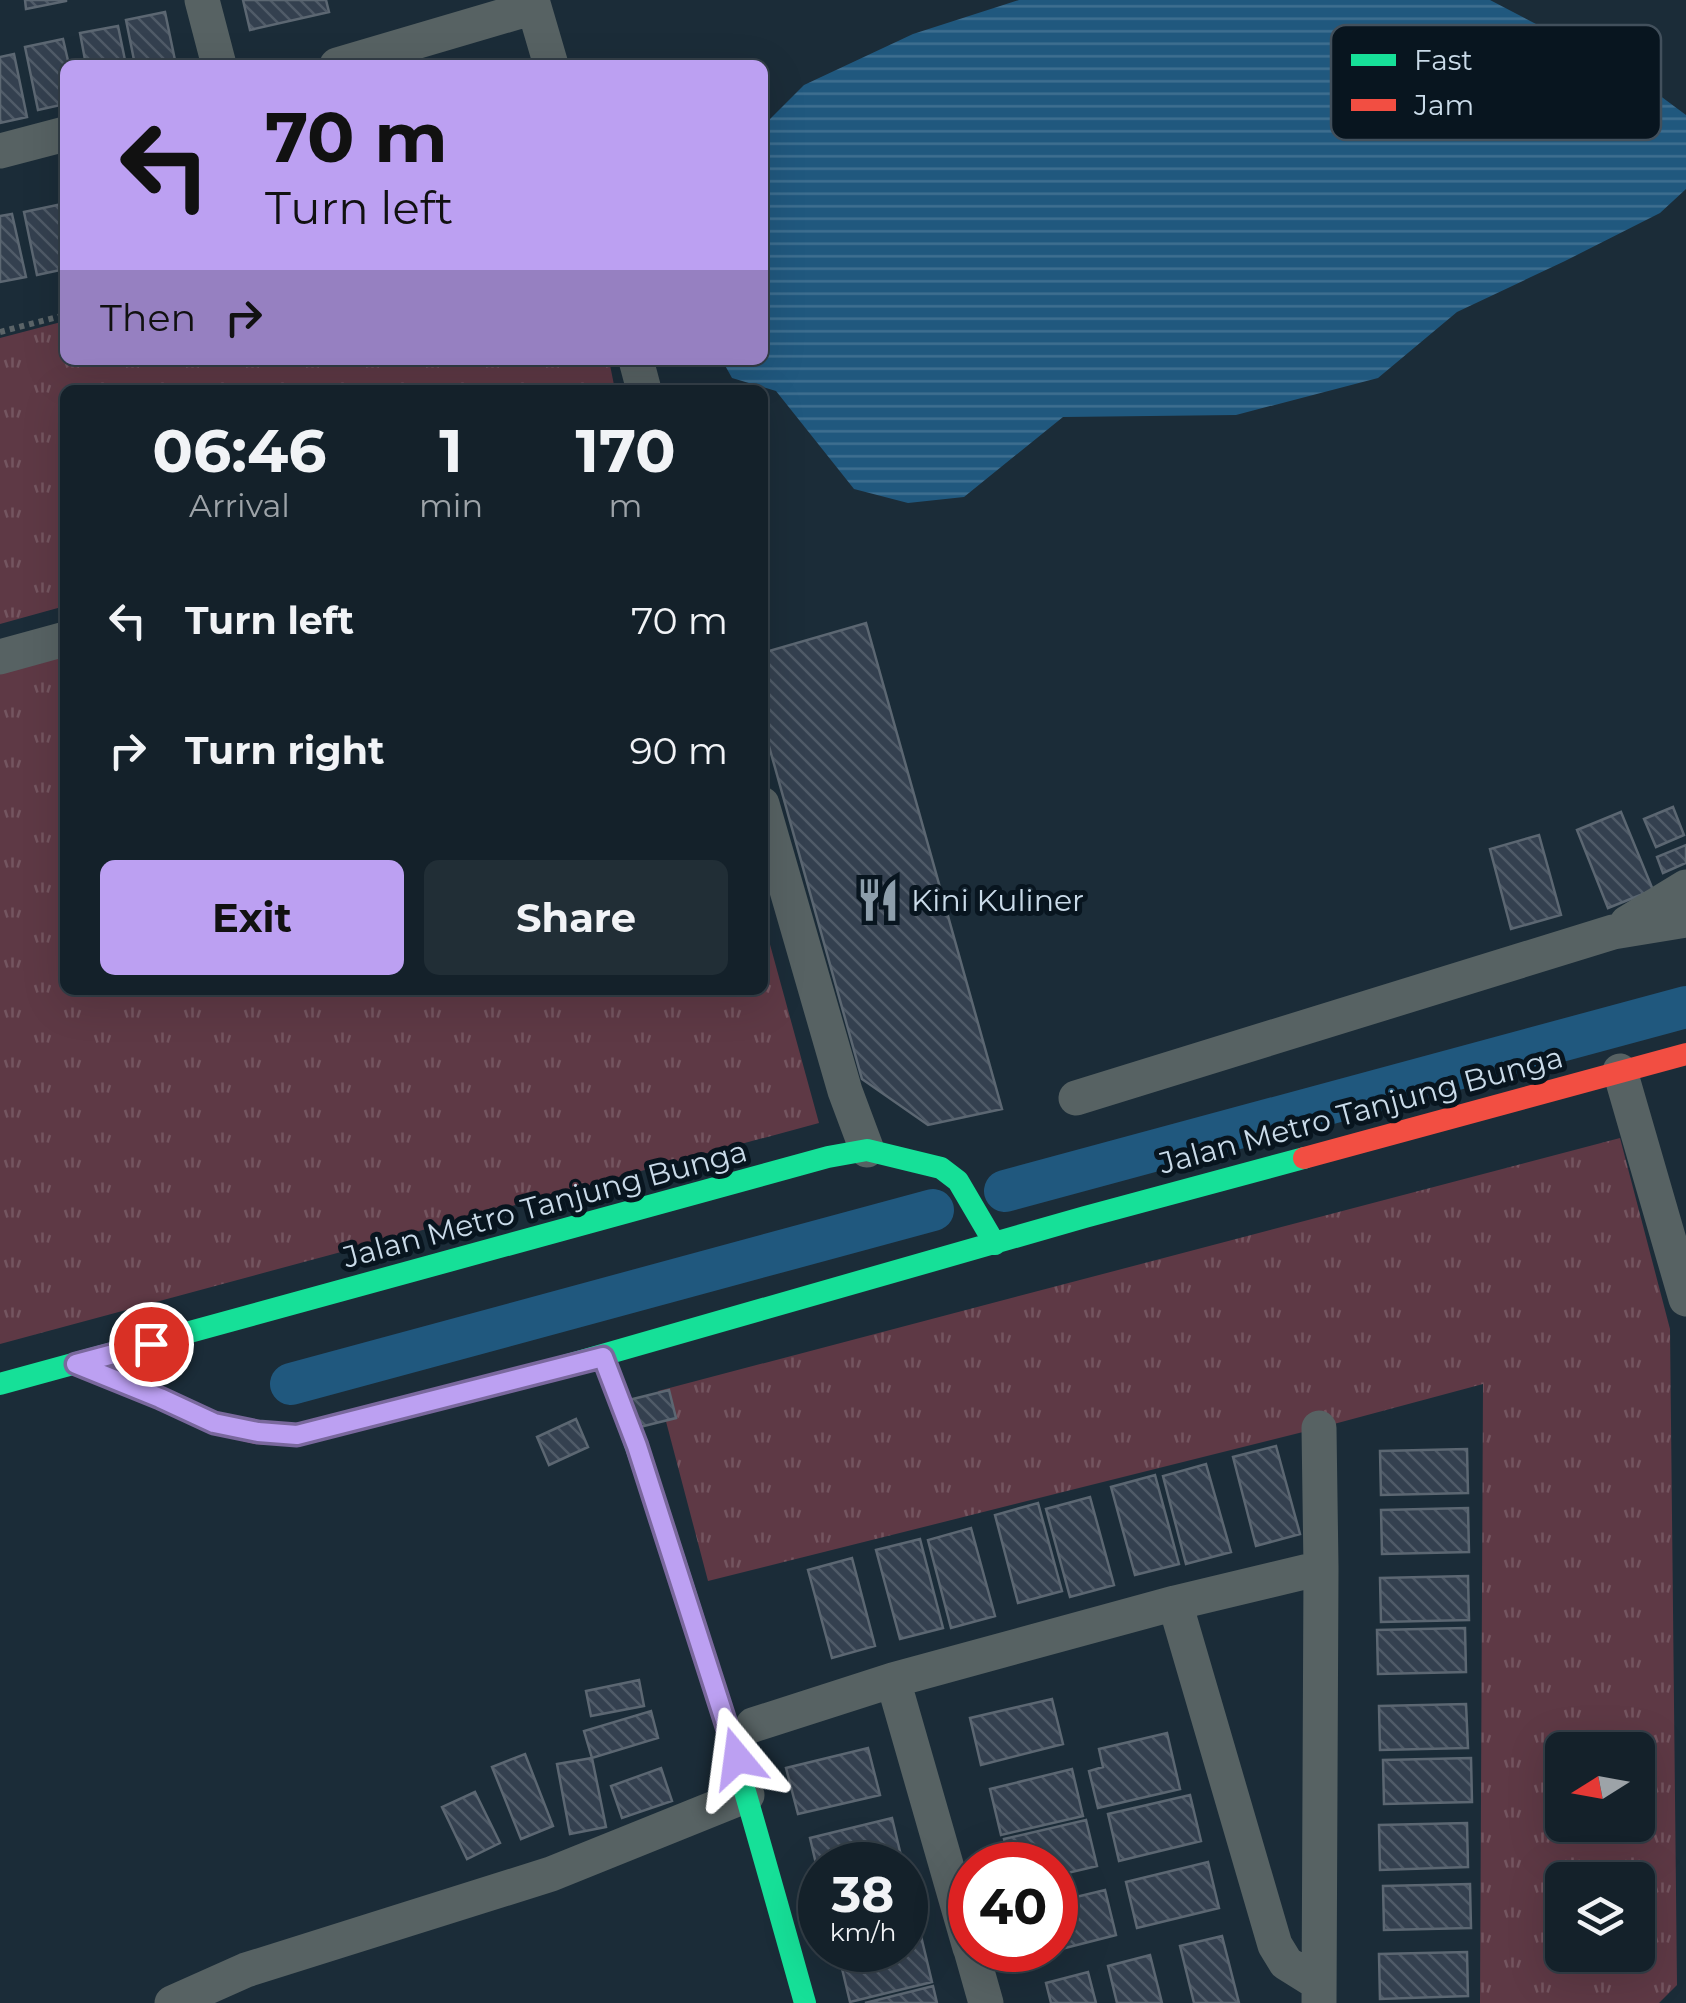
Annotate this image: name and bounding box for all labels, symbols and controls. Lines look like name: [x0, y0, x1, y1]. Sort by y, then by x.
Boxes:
legend: [1331, 25, 1661, 140]
text: Fast: [1414, 43, 1473, 77]
text: Jam: [1413, 88, 1474, 122]
text: 70 m: [265, 94, 448, 180]
icon: left: [100, 100, 230, 230]
text: Turn left: [265, 180, 453, 235]
icon: right: [216, 290, 271, 345]
text: Then: [100, 294, 196, 341]
text: 06:46: [152, 414, 327, 487]
text: 1: [439, 414, 463, 487]
text: 170: [575, 414, 676, 487]
text: Arrival: [189, 486, 290, 525]
text: min: [419, 486, 483, 525]
text: m: [609, 486, 643, 525]
icon: left: [100, 593, 155, 648]
text: Turn left: [185, 597, 354, 644]
text: 70 m: [631, 597, 728, 644]
icon: right: [100, 723, 155, 778]
text: Turn right: [185, 727, 384, 774]
text: 90 m: [629, 727, 728, 774]
button: Exit: [100, 860, 404, 975]
button: Share: [424, 860, 728, 975]
restaurant icon: Kini Kuliner: [854, 876, 902, 924]
place label: Kini Kuliner: [911, 882, 1084, 919]
street label: Jalan Metro Tanjung Bunga: [1154, 1038, 1567, 1182]
street label: Jalan Metro Tanjung Bunga: [338, 1132, 751, 1276]
pin: [109, 1302, 194, 1387]
icon: arrive: [124, 1317, 179, 1372]
position arrow: [685, 1706, 789, 1810]
north arrow: [1545, 1732, 1655, 1842]
map controls: [1545, 1732, 1655, 1972]
speed limit sign: 40: [948, 1842, 1078, 1972]
button: layers: [1545, 1862, 1655, 1972]
text: 38: [832, 1864, 894, 1925]
text: km/h: [830, 1917, 896, 1947]

